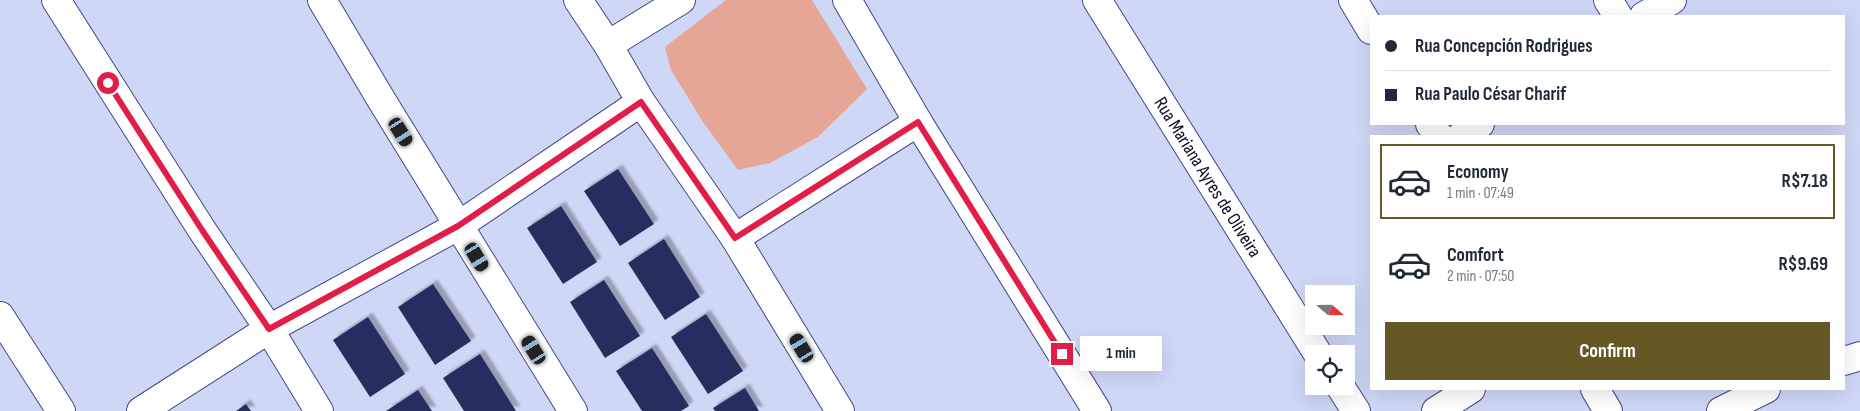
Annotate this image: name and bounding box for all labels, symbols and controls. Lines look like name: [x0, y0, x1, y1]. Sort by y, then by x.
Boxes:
text: Rua Concepción Rodrigues: [1415, 35, 1593, 58]
route start: [97, 72, 119, 94]
text: Rua Paulo César Charif: [1415, 83, 1566, 106]
street label: Rua Mariana Ayres de Oliveira: [1149, 93, 1266, 262]
car: [386, 115, 415, 149]
icon: car: [1387, 159, 1432, 204]
text: Economy: [1447, 161, 1509, 184]
text: R$7.18: [1782, 170, 1828, 193]
text: 1 min · 07:49: [1447, 184, 1514, 203]
car: [462, 240, 491, 274]
icon: car: [1387, 242, 1432, 287]
text: Comfort: [1447, 244, 1504, 267]
text: R$9.69: [1778, 253, 1828, 276]
text: 2 min · 07:50: [1447, 267, 1514, 286]
north arrow: [1305, 285, 1355, 335]
map controls: [1305, 285, 1355, 395]
button: Confirm: [1385, 322, 1830, 380]
car: [787, 331, 816, 365]
car: [519, 333, 548, 367]
callout: 1 min: [1080, 336, 1162, 372]
route end: [1051, 343, 1073, 365]
text: 1 min: [1106, 344, 1136, 363]
button: locate: [1305, 345, 1355, 395]

